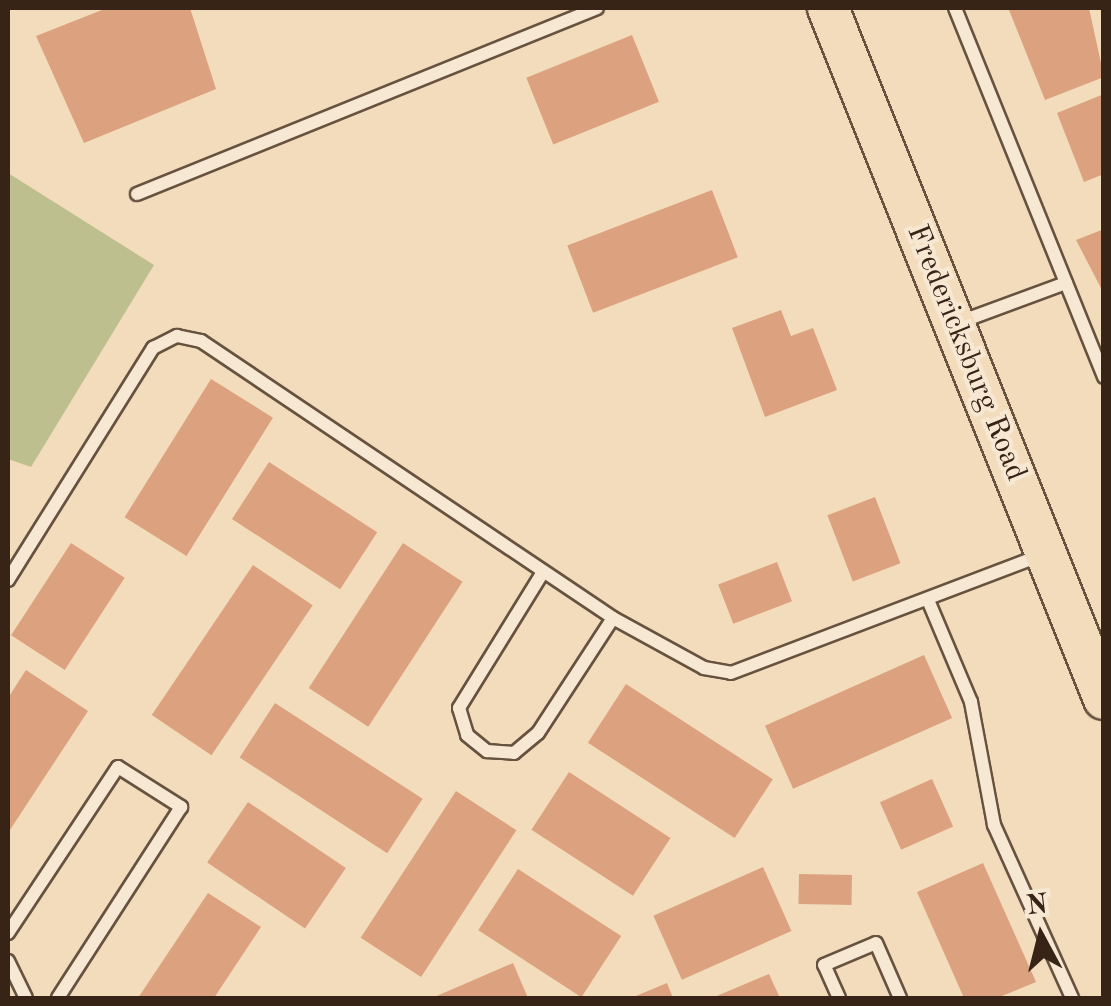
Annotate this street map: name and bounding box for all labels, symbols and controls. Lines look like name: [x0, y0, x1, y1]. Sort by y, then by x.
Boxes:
street label: Fredericksburg Road: [898, 220, 1034, 486]
north arrow: [991, 886, 1091, 986]
text: N: [1025, 891, 1050, 921]

